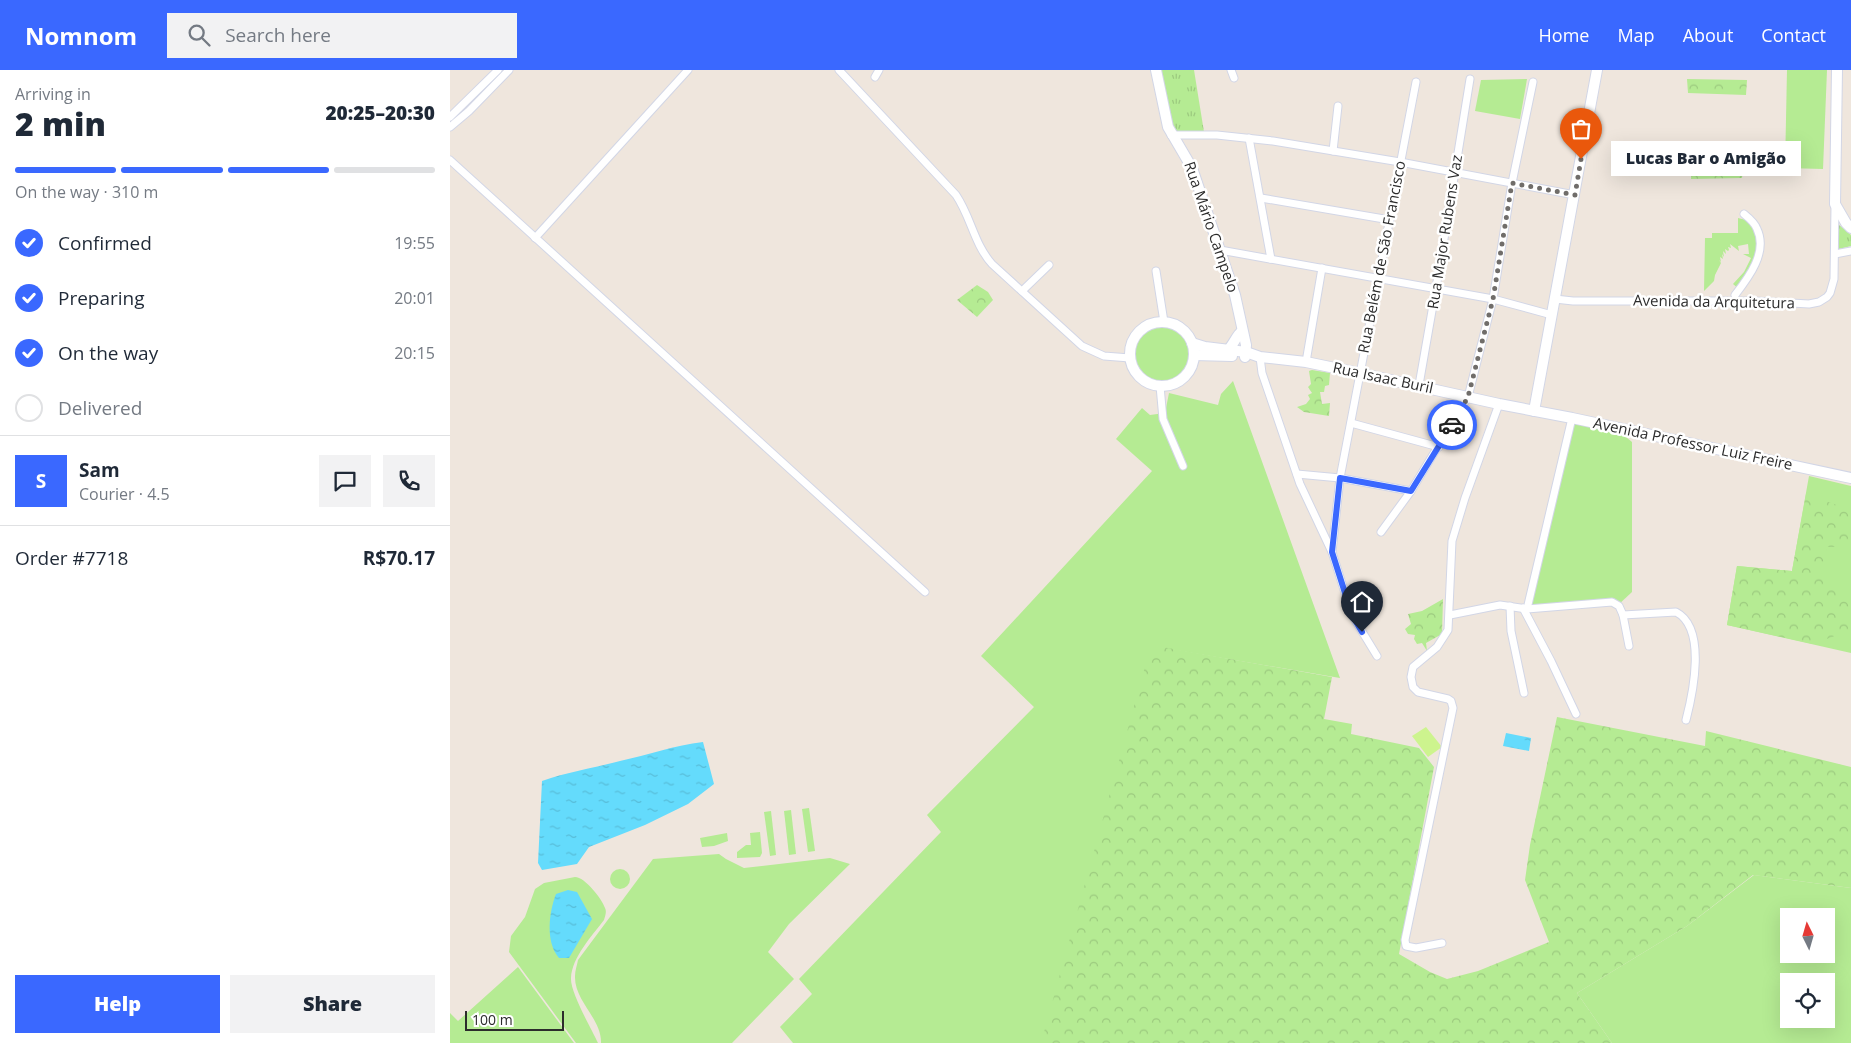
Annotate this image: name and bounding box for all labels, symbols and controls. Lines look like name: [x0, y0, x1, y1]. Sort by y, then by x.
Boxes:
search box: [167, 13, 517, 58]
text: Nomnom: [25, 19, 137, 52]
icon: search: [185, 21, 213, 49]
text: Search here: [225, 22, 331, 48]
text: Home: [1539, 23, 1589, 47]
text: Map: [1617, 23, 1655, 47]
text: About: [1683, 23, 1733, 47]
text: Contact: [1761, 23, 1826, 47]
text: Arriving in: [15, 83, 91, 105]
text: 20:25–20:30: [325, 100, 435, 126]
text: 2 min: [15, 102, 106, 145]
pin: [1560, 108, 1602, 159]
icon: bag: [1567, 115, 1595, 143]
callout: Lucas Bar o Amigão: [1611, 142, 1801, 176]
text: Lucas Bar o Amigão: [1626, 147, 1786, 169]
street label: Rua Major Rubens Vaz: [1422, 153, 1466, 310]
street label: Rua Mário Campelo: [1180, 158, 1244, 295]
street label: Rua Belém de São Francisco: [1353, 159, 1409, 355]
text: On the way · 310 m: [15, 181, 158, 203]
icon: check: [15, 229, 43, 257]
text: Confirmed: [58, 230, 152, 256]
text: 19:55: [394, 232, 435, 254]
icon: check: [15, 284, 43, 312]
text: Preparing: [58, 285, 145, 311]
text: 20:01: [394, 287, 435, 309]
street label: Avenida da Arquitetura: [1633, 290, 1795, 312]
icon: check: [15, 339, 43, 367]
text: On the way: [58, 340, 158, 366]
text: 20:15: [394, 342, 435, 364]
street label: Rua Isaac Buril: [1331, 357, 1435, 397]
text: Delivered: [58, 395, 142, 421]
courier: [1427, 400, 1477, 450]
icon: car: [1438, 411, 1466, 439]
street label: Avenida Professor Luiz Freire: [1592, 412, 1795, 474]
button: chat: [319, 455, 371, 507]
button: phone: [383, 455, 435, 507]
text: Sam: [79, 457, 120, 483]
text: S: [36, 468, 46, 494]
text: Courier · 4.5: [79, 483, 170, 505]
text: Order #7718: [15, 545, 128, 571]
text: R$70.17: [363, 545, 435, 571]
pin: [1341, 581, 1383, 632]
icon: home: [1348, 588, 1376, 616]
north arrow: [1780, 908, 1835, 962]
map controls: [1780, 908, 1835, 1028]
button: locate: [1780, 973, 1835, 1028]
button: Help: [15, 975, 220, 1033]
button: Share: [230, 975, 435, 1033]
scale bar: [465, 1008, 564, 1031]
text: 100 m: [472, 1010, 513, 1029]

